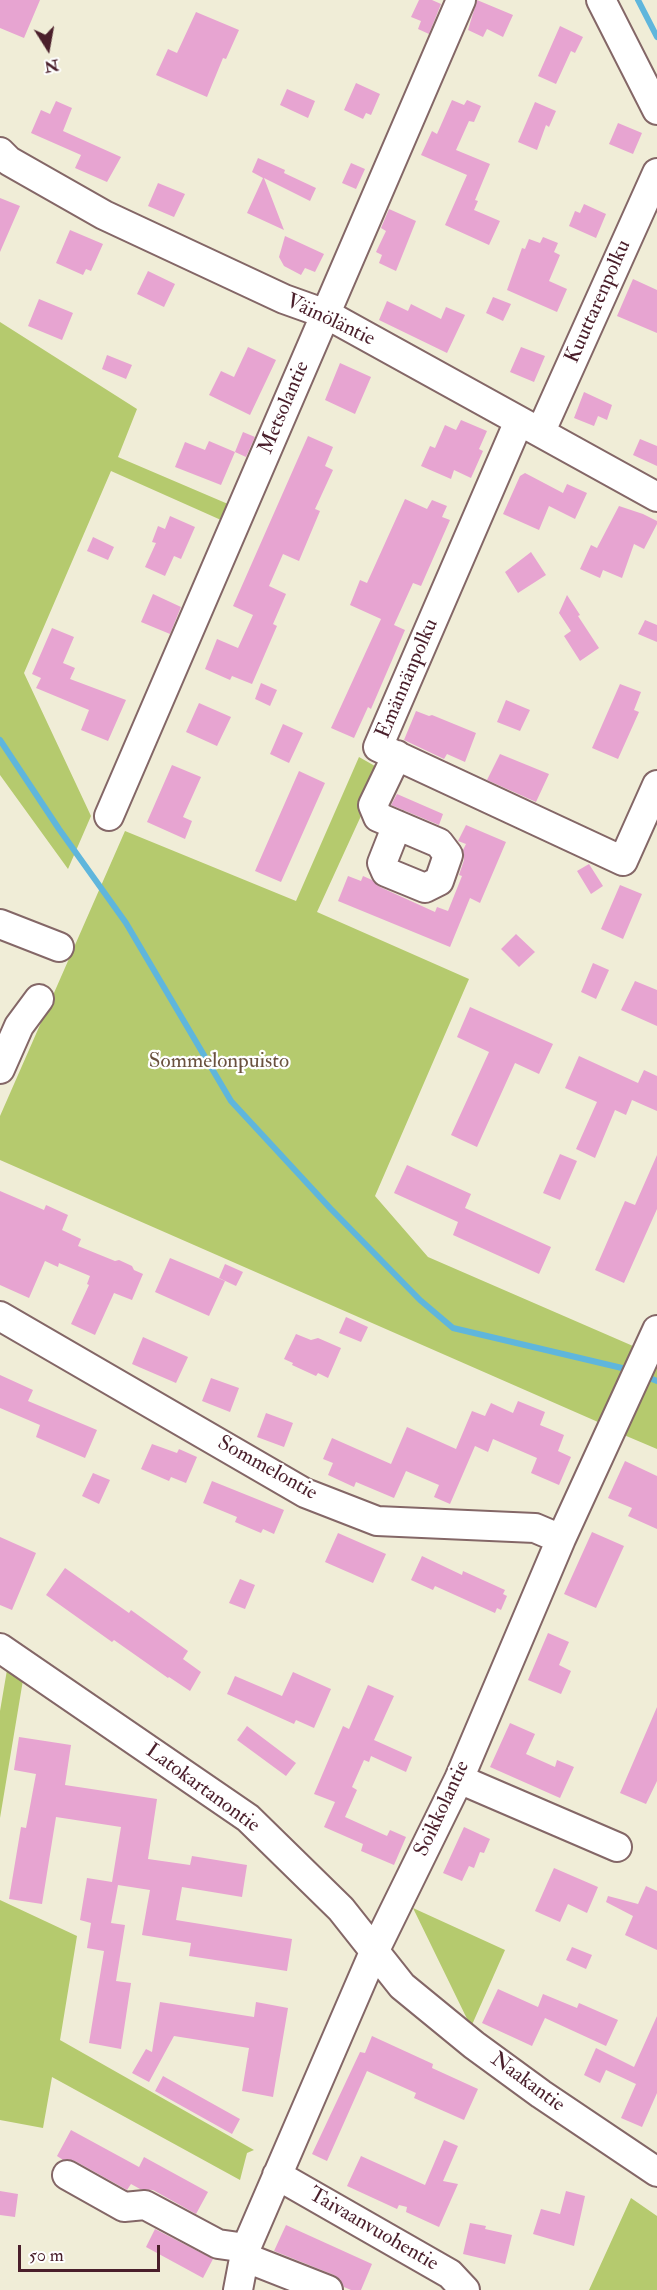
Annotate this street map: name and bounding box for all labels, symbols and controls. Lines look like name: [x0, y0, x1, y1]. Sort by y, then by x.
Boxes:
north arrow: [18, 18, 78, 78]
text: N: [43, 54, 60, 77]
street label: Kuuttarenpolku: [561, 236, 637, 368]
street label: Väinöläntie: [282, 289, 378, 353]
street label: Metsolantie: [254, 358, 316, 458]
street label: Emännänpolku: [371, 615, 445, 743]
park label: Sommelonpuisto: [149, 1049, 289, 1075]
street label: Sommelontie: [213, 1431, 321, 1507]
street label: Latokartanontie: [140, 1739, 264, 1839]
street label: Soikkolantie: [410, 1757, 476, 1861]
street label: Naakantie: [485, 2048, 569, 2118]
street label: Taivaanvuohentie: [304, 2183, 442, 2277]
scale bar: [21, 2233, 164, 2271]
text: 50 m: [29, 2244, 64, 2267]

